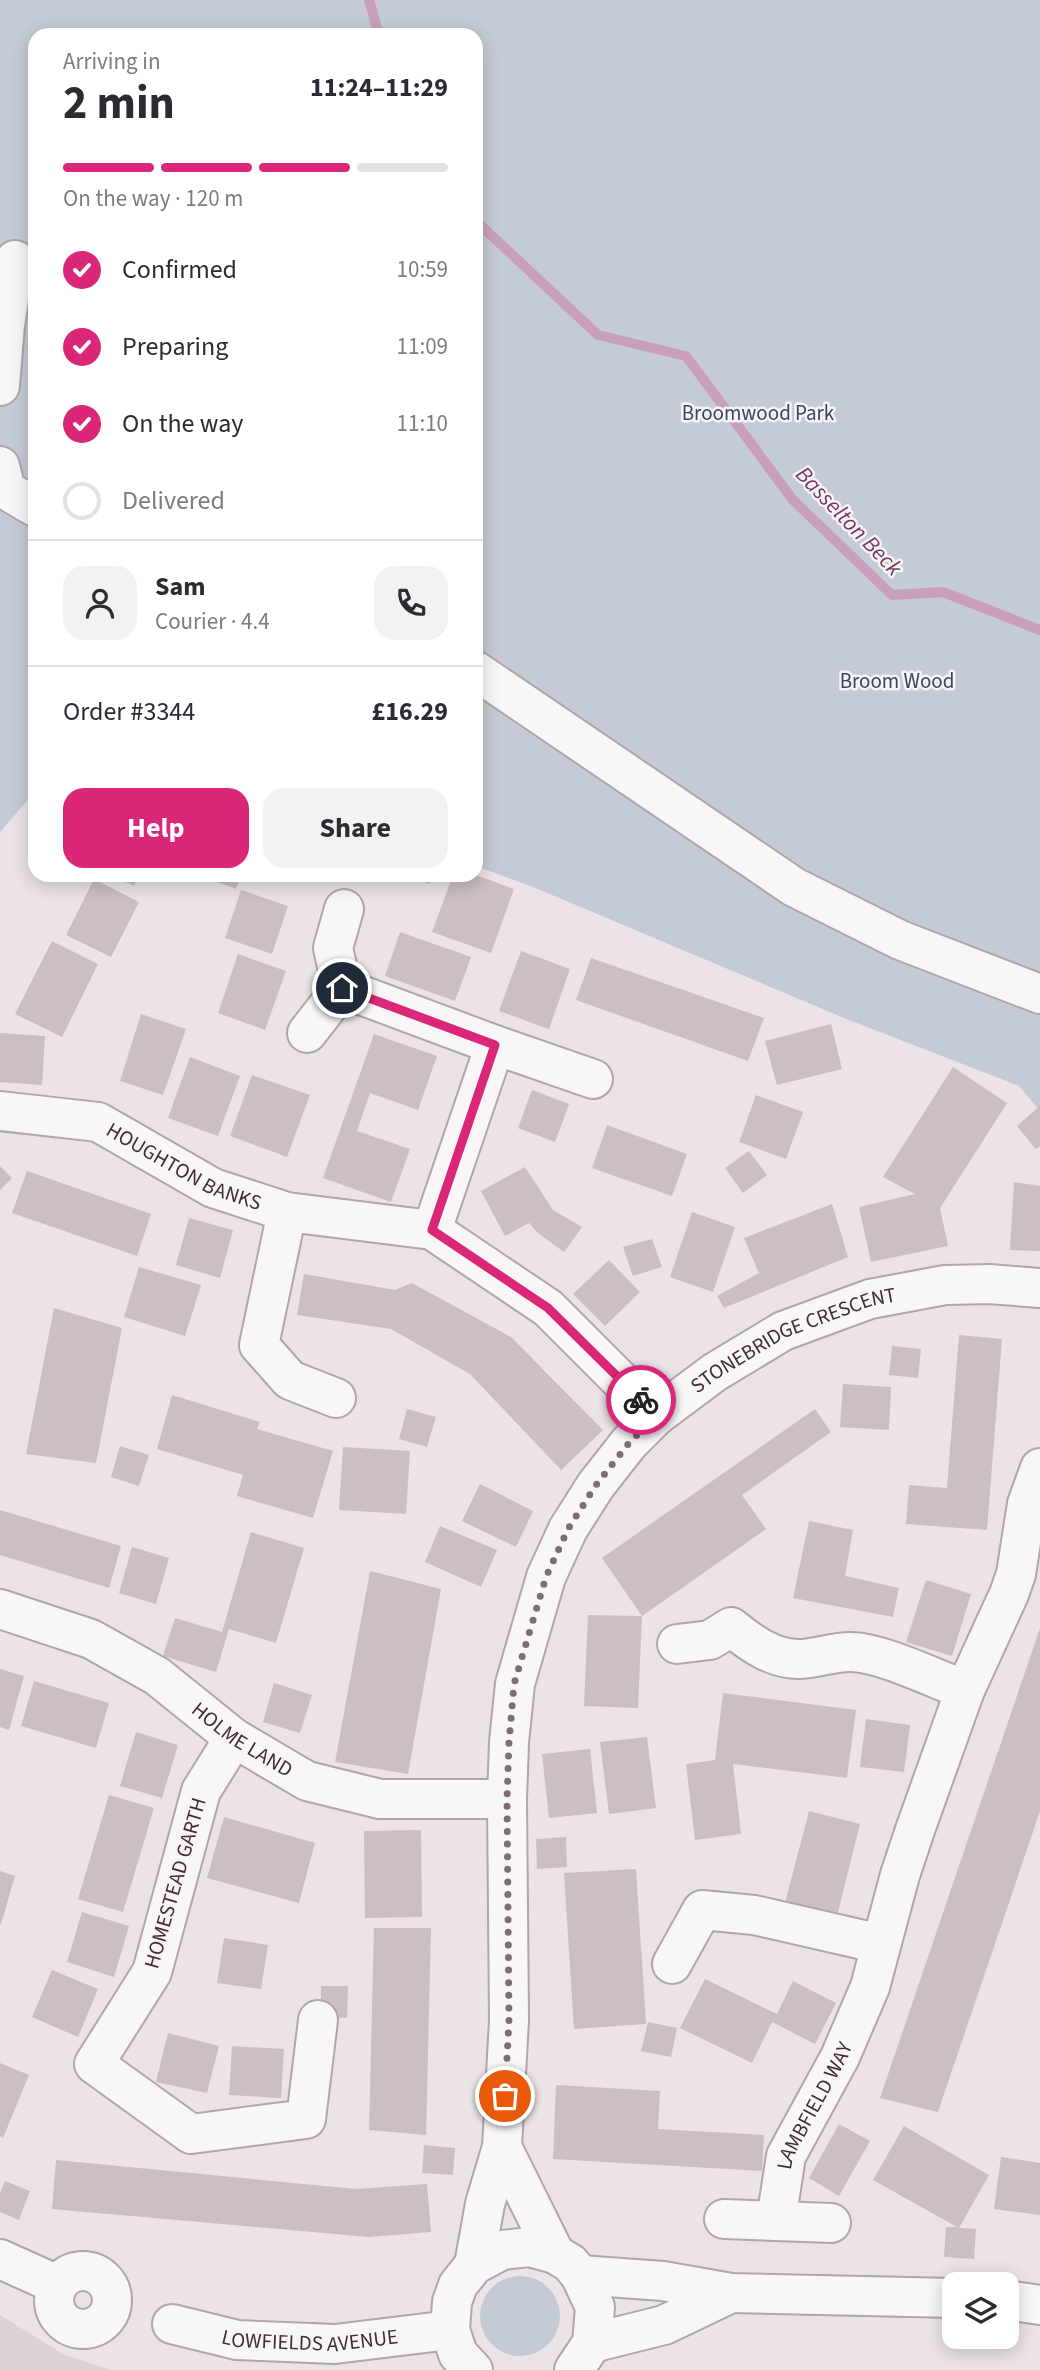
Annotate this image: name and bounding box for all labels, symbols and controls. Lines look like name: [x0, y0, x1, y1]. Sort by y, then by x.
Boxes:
text: Arriving in: [63, 45, 161, 78]
text: 11:24–11:29: [310, 69, 448, 106]
text: 2 min: [63, 71, 175, 136]
text: On the way · 120 m: [63, 182, 243, 215]
icon: check: [63, 251, 101, 289]
text: Confirmed: [122, 251, 237, 288]
text: 10:59: [397, 253, 448, 286]
icon: check: [63, 328, 101, 366]
text: Preparing: [122, 328, 228, 365]
text: 11:09: [397, 330, 448, 363]
park label: Broomwood Park: [682, 398, 835, 428]
icon: check: [63, 405, 101, 443]
text: On the way: [122, 405, 243, 442]
text: 11:10: [397, 407, 448, 440]
water label: Basselton Beck: [788, 459, 911, 584]
text: Delivered: [122, 482, 225, 519]
button: person: [63, 566, 137, 640]
button: phone: [374, 566, 448, 640]
text: Sam: [155, 568, 205, 605]
text: Courier · 4.4: [155, 605, 270, 638]
park label: Broom Wood: [840, 666, 954, 696]
text: Order #3344: [63, 693, 195, 730]
text: £16.29: [372, 693, 448, 730]
button: Help: [63, 788, 249, 868]
button: Share: [263, 788, 448, 868]
pin: [312, 958, 372, 1018]
icon: home: [323, 969, 361, 1007]
street label: HOUGHTON BANKS: [101, 1115, 265, 1218]
street label: STONEBRIDGE CRESCENT: [684, 1279, 898, 1400]
courier: [606, 1365, 676, 1435]
icon: bike: [622, 1381, 660, 1419]
street label: HOLME LAND: [185, 1695, 298, 1784]
street label: HOMESTEAD GARTH: [136, 1794, 214, 1972]
street label: LAMBFIELD WAY: [769, 2036, 860, 2172]
pin: [475, 2066, 535, 2126]
icon: bag: [486, 2077, 524, 2115]
map controls: [942, 2272, 1019, 2349]
button: layers: [942, 2272, 1019, 2349]
street label: LOWFIELDS AVENUE: [219, 2321, 400, 2359]

